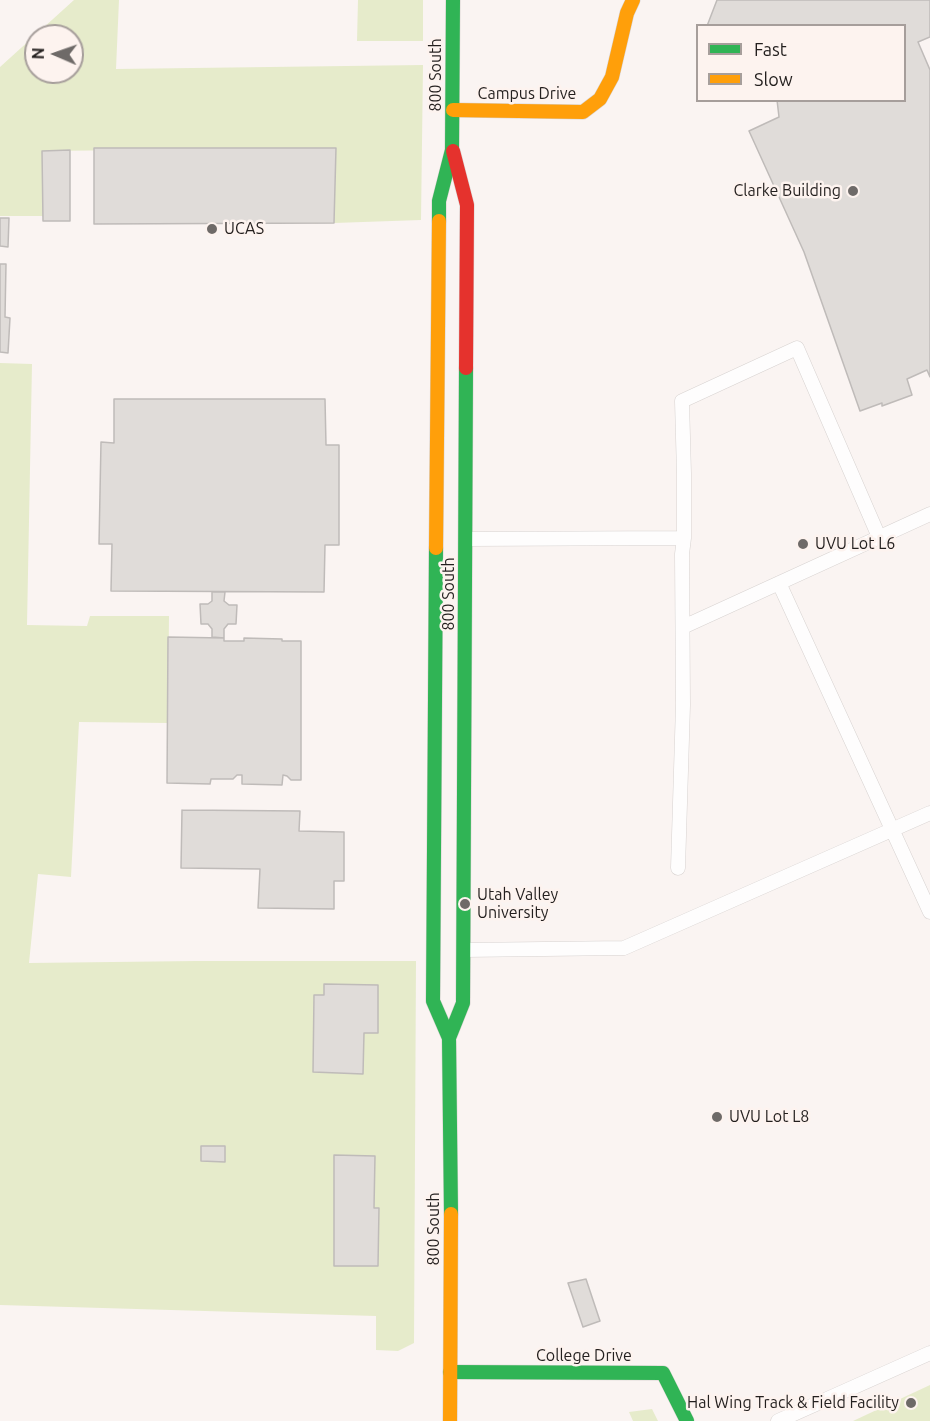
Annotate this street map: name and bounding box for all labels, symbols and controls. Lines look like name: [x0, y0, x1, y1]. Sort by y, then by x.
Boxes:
north arrow: [24, 24, 84, 84]
legend: [696, 24, 906, 102]
street label: 800 South: [426, 38, 446, 112]
text: Fast: [754, 39, 787, 59]
text: N: [29, 47, 47, 60]
text: Slow: [754, 69, 793, 89]
street label: Campus Drive: [478, 84, 576, 104]
place label: Clarke Building: [733, 181, 841, 201]
marker: Clarke Building: [846, 184, 860, 198]
place label: UCAS: [224, 219, 264, 239]
marker: UCAS: [205, 222, 219, 236]
place label: UVU Lot L6: [815, 534, 895, 554]
marker: UVU Lot L6: [796, 537, 810, 551]
street label: 800 South: [439, 557, 459, 631]
place label: Utah Valley University: [477, 885, 558, 923]
marker: Utah Valley University: [458, 897, 472, 911]
place label: UVU Lot L8: [729, 1107, 809, 1127]
marker: UVU Lot L8: [710, 1110, 724, 1124]
street label: 800 South: [424, 1192, 444, 1266]
street label: College Drive: [536, 1346, 632, 1366]
place label: Hal Wing Track & Field Facility: [687, 1393, 899, 1413]
marker: Hal Wing Track & Field Facility: [904, 1396, 918, 1410]

